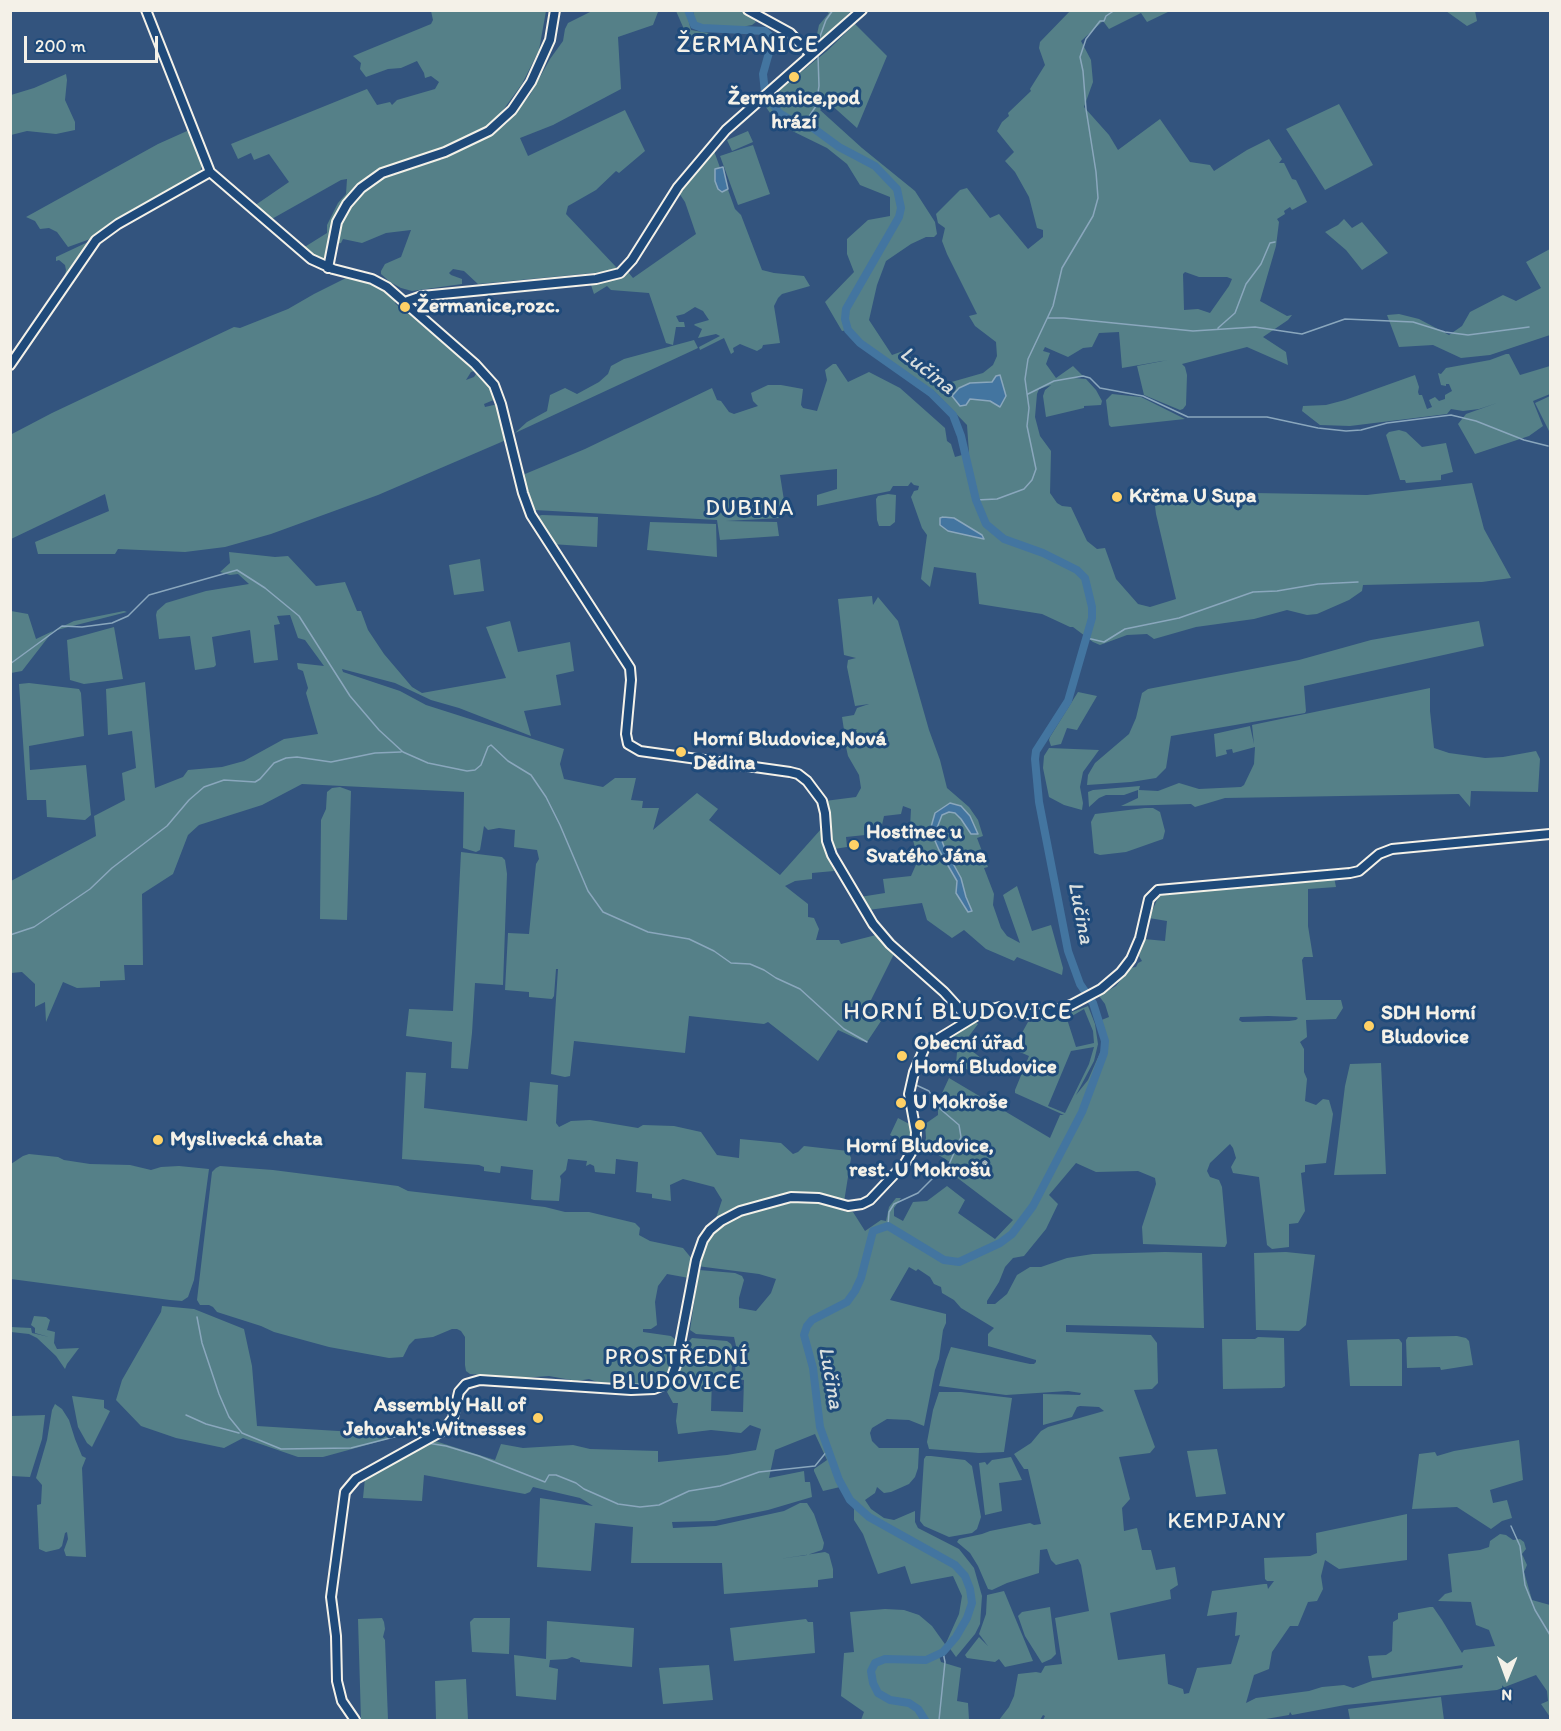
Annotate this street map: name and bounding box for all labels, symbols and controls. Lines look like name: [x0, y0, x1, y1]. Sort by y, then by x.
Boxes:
scale bar: [27, 24, 160, 62]
district label: ŽERMANICE: [676, 32, 820, 60]
text: 200 m: [35, 35, 86, 57]
marker: Žermanice,pod hrází: [787, 70, 801, 84]
place label: Žermanice,pod hrází: [728, 86, 860, 136]
place label: Žermanice,rozc.: [417, 294, 560, 320]
marker: Žermanice,rozc.: [398, 300, 412, 314]
water label: Lučina: [894, 341, 960, 401]
place label: Krčma U Supa: [1129, 484, 1256, 510]
marker: Krčma U Supa: [1110, 490, 1124, 504]
district label: DUBINA: [707, 496, 793, 522]
place label: Horní Bludovice,Nová Dědina: [693, 727, 886, 777]
marker: Horní Bludovice,Nová Dědina: [674, 745, 688, 759]
place label: Hostinec u Svatého Jána: [866, 820, 986, 870]
marker: Hostinec u Svatého Jána: [847, 838, 861, 852]
water label: Lučina: [1061, 880, 1099, 946]
district label: HORNÍ BLUDOVICE: [843, 999, 1073, 1027]
place label: SDH Horní Bludovice: [1381, 1001, 1476, 1051]
marker: SDH Horní Bludovice: [1362, 1019, 1376, 1033]
place label: Obecní úřad Horní Bludovice: [914, 1031, 1057, 1081]
marker: Obecní úřad Horní Bludovice: [895, 1049, 909, 1063]
place label: U Mokroše: [913, 1090, 1008, 1116]
marker: U Mokroše: [894, 1096, 908, 1110]
marker: Horní Bludovice, rest. U Mokrošů: [913, 1118, 927, 1132]
place label: Myslivecká chata: [170, 1127, 323, 1153]
marker: Myslivecká chata: [151, 1133, 165, 1147]
place label: Horní Bludovice, rest. U Mokrošů: [846, 1134, 994, 1184]
district label: PROSTŘEDNÍ BLUDOVICE: [605, 1345, 749, 1396]
water label: Lučina: [812, 1345, 848, 1411]
place label: Assembly Hall of Jehovah's Witnesses: [343, 1393, 526, 1443]
marker: Assembly Hall of Jehovah's Witnesses: [531, 1411, 545, 1425]
district label: KEMPJANY: [1166, 1509, 1288, 1535]
north arrow: [1477, 1647, 1537, 1707]
text: N: [1501, 1686, 1512, 1705]

